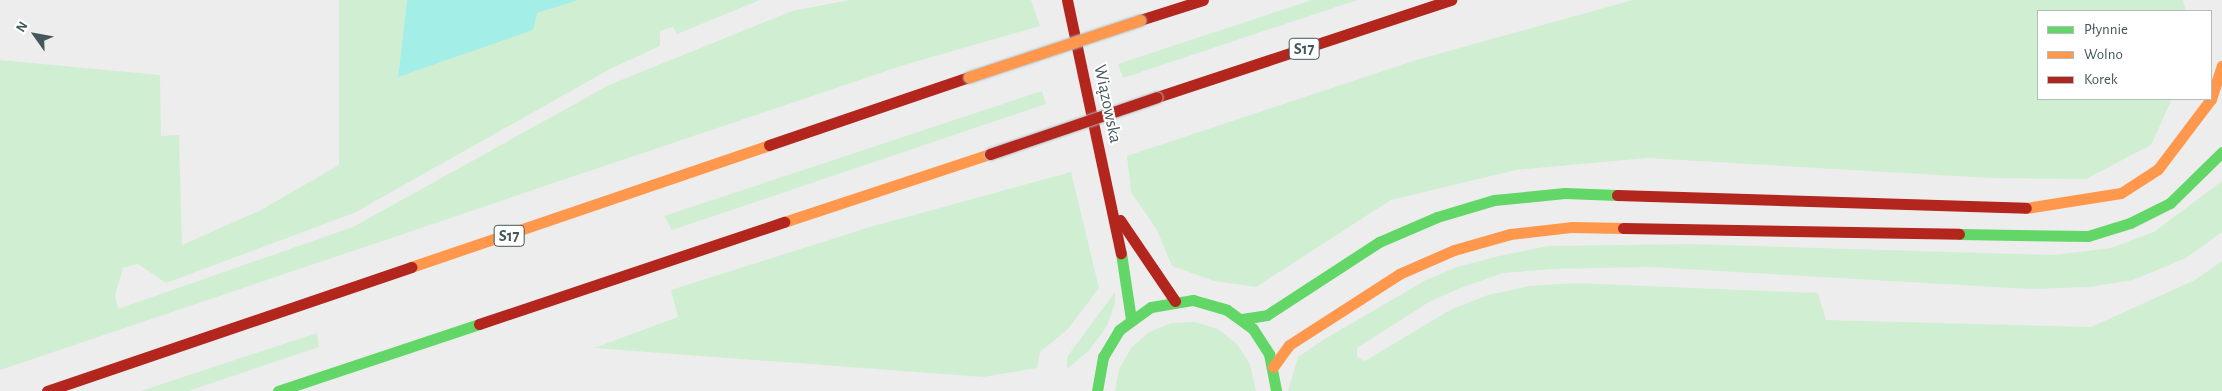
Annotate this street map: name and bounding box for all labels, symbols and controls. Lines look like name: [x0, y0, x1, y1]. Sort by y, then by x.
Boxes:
north arrow: [10, 10, 60, 60]
legend: [2037, 10, 2212, 100]
text: N: [14, 19, 31, 35]
text: Płynnie: [2084, 22, 2128, 37]
road number: S17: [1288, 36, 1320, 62]
text: Wolno: [2084, 47, 2123, 62]
street label: Wiązowska: [1088, 63, 1126, 145]
text: Korek: [2084, 72, 2118, 87]
road number: S17: [493, 222, 525, 250]

